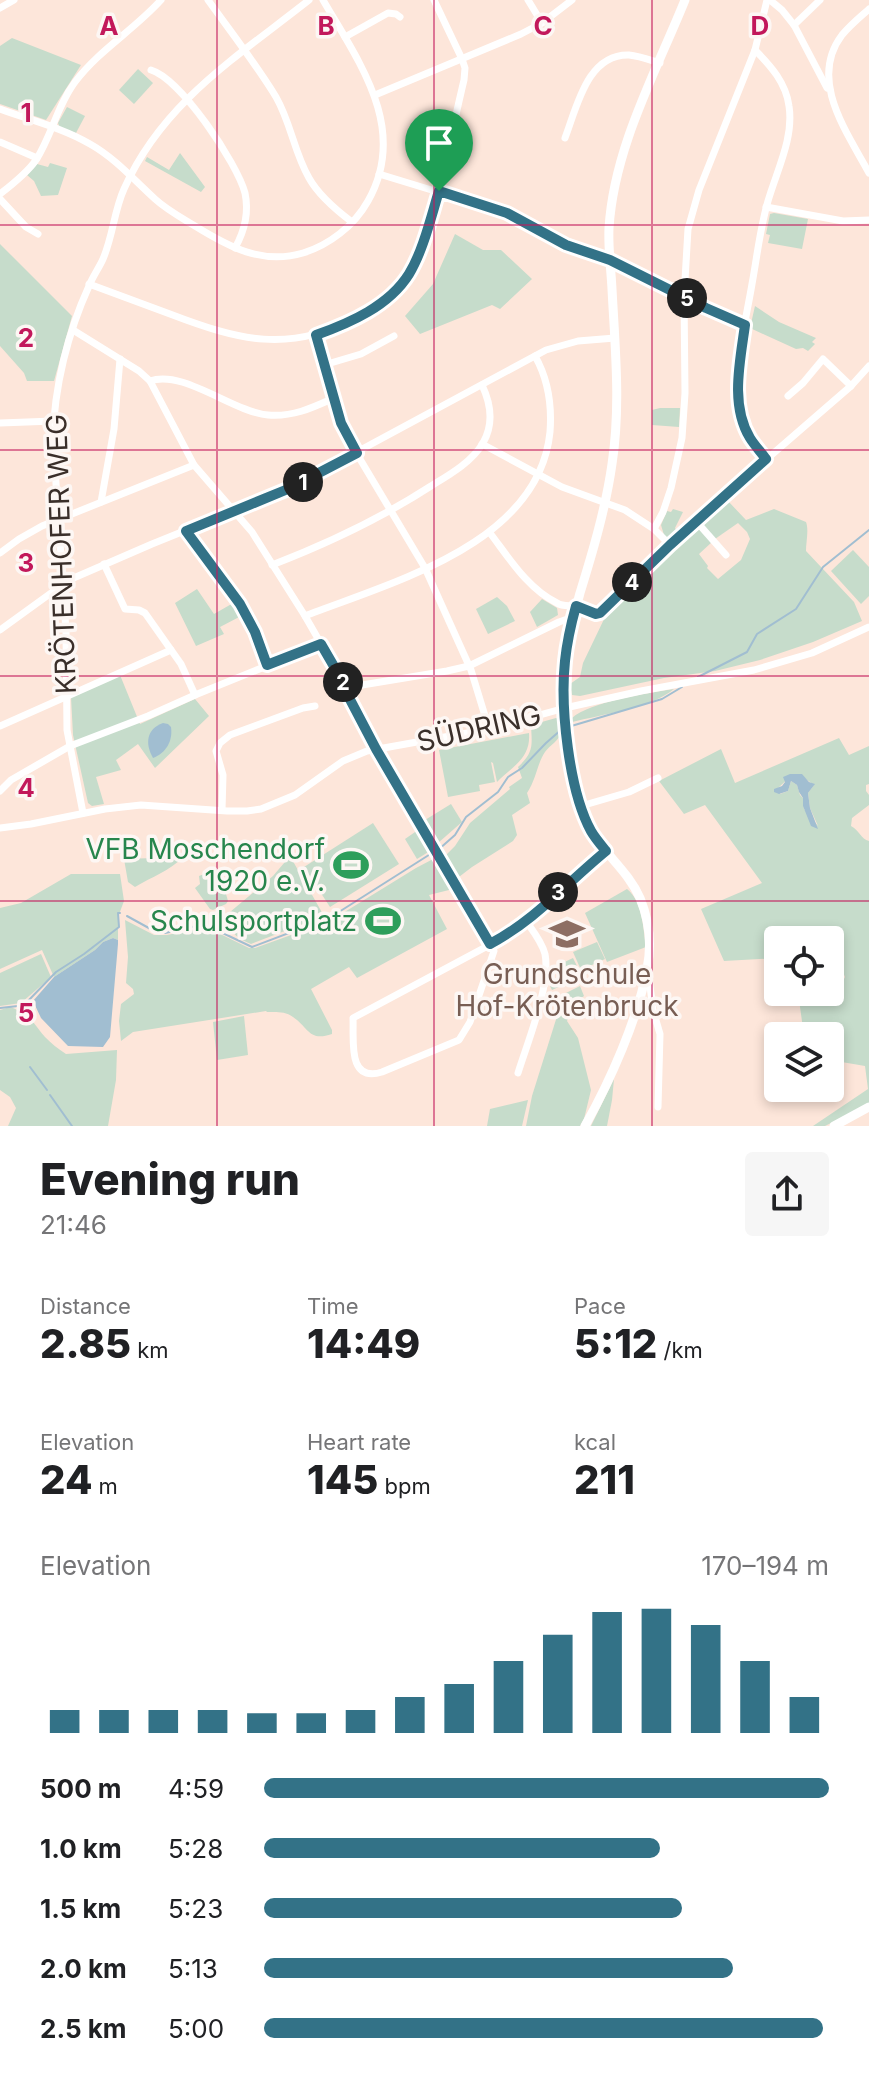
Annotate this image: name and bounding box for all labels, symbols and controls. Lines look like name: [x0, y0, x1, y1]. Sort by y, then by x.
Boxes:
text: A: [99, 10, 119, 41]
text: B: [317, 10, 335, 41]
text: C: [533, 10, 553, 41]
text: D: [751, 10, 769, 41]
text: 1: [20, 97, 32, 128]
pin: [405, 109, 473, 191]
icon: arrive: [417, 121, 461, 165]
pin: 5: [667, 278, 707, 318]
text: 5: [680, 285, 694, 311]
text: 2: [18, 322, 34, 353]
street label: KRÖTENHOFER WEG: [39, 413, 83, 695]
pin: 1: [283, 462, 323, 502]
text: 1: [298, 469, 308, 495]
text: 3: [18, 547, 34, 578]
pin: 4: [612, 562, 652, 602]
text: 4: [625, 569, 639, 595]
pin: 2: [323, 662, 363, 702]
text: 2: [336, 669, 350, 695]
street label: SÜDRING: [414, 697, 544, 759]
text: 4: [17, 772, 35, 803]
place label: VFB Moschendorf 1920 e.V.: [85, 832, 325, 898]
sports icon: VFB Moschendorf 1920 e.V.: [332, 846, 370, 884]
pin: 3: [538, 872, 578, 912]
text: 3: [551, 879, 565, 905]
sports icon: Schulsportplatz: [364, 902, 402, 940]
place label: Schulsportplatz: [150, 904, 357, 938]
school or university icon: Grundschule Hof-Krötenbruck: [548, 915, 586, 953]
map controls: [764, 926, 844, 1102]
button: locate: [764, 926, 844, 1006]
place label: Grundschule Hof-Krötenbruck: [455, 957, 679, 1023]
text: 5: [18, 997, 34, 1028]
button: layers: [764, 1022, 844, 1102]
text: Evening run: [40, 1152, 300, 1206]
button: share: [745, 1152, 829, 1236]
text: 21:46: [40, 1209, 107, 1240]
text: Distance: [40, 1293, 131, 1319]
text: Time: [307, 1293, 359, 1319]
text: Pace: [574, 1293, 626, 1319]
text: 2.85: [40, 1319, 131, 1368]
text: 14:49: [307, 1319, 420, 1368]
text: 5:12: [574, 1319, 657, 1368]
text: km: [131, 1337, 169, 1363]
text: /km: [657, 1337, 703, 1363]
text: Elevation: [40, 1429, 134, 1455]
text: Heart rate: [307, 1429, 411, 1455]
text: kcal: [574, 1429, 616, 1455]
text: 24: [40, 1455, 92, 1504]
text: 145: [307, 1455, 378, 1504]
text: 211: [574, 1455, 635, 1504]
text: m: [92, 1473, 118, 1499]
text: bpm: [378, 1473, 431, 1499]
text: Elevation: [40, 1550, 151, 1581]
text: 170–194 m: [701, 1550, 829, 1581]
text: 500 m: [40, 1773, 122, 1804]
text: 4:59: [168, 1773, 224, 1804]
text: 1.0 km: [40, 1833, 122, 1864]
text: 5:28: [168, 1833, 223, 1864]
text: 1.5 km: [40, 1893, 121, 1924]
text: 5:23: [168, 1893, 223, 1924]
text: 2.0 km: [40, 1953, 127, 1984]
text: 5:13: [168, 1953, 218, 1984]
text: 2.5 km: [40, 2013, 126, 2044]
text: 5:00: [168, 2013, 224, 2044]

